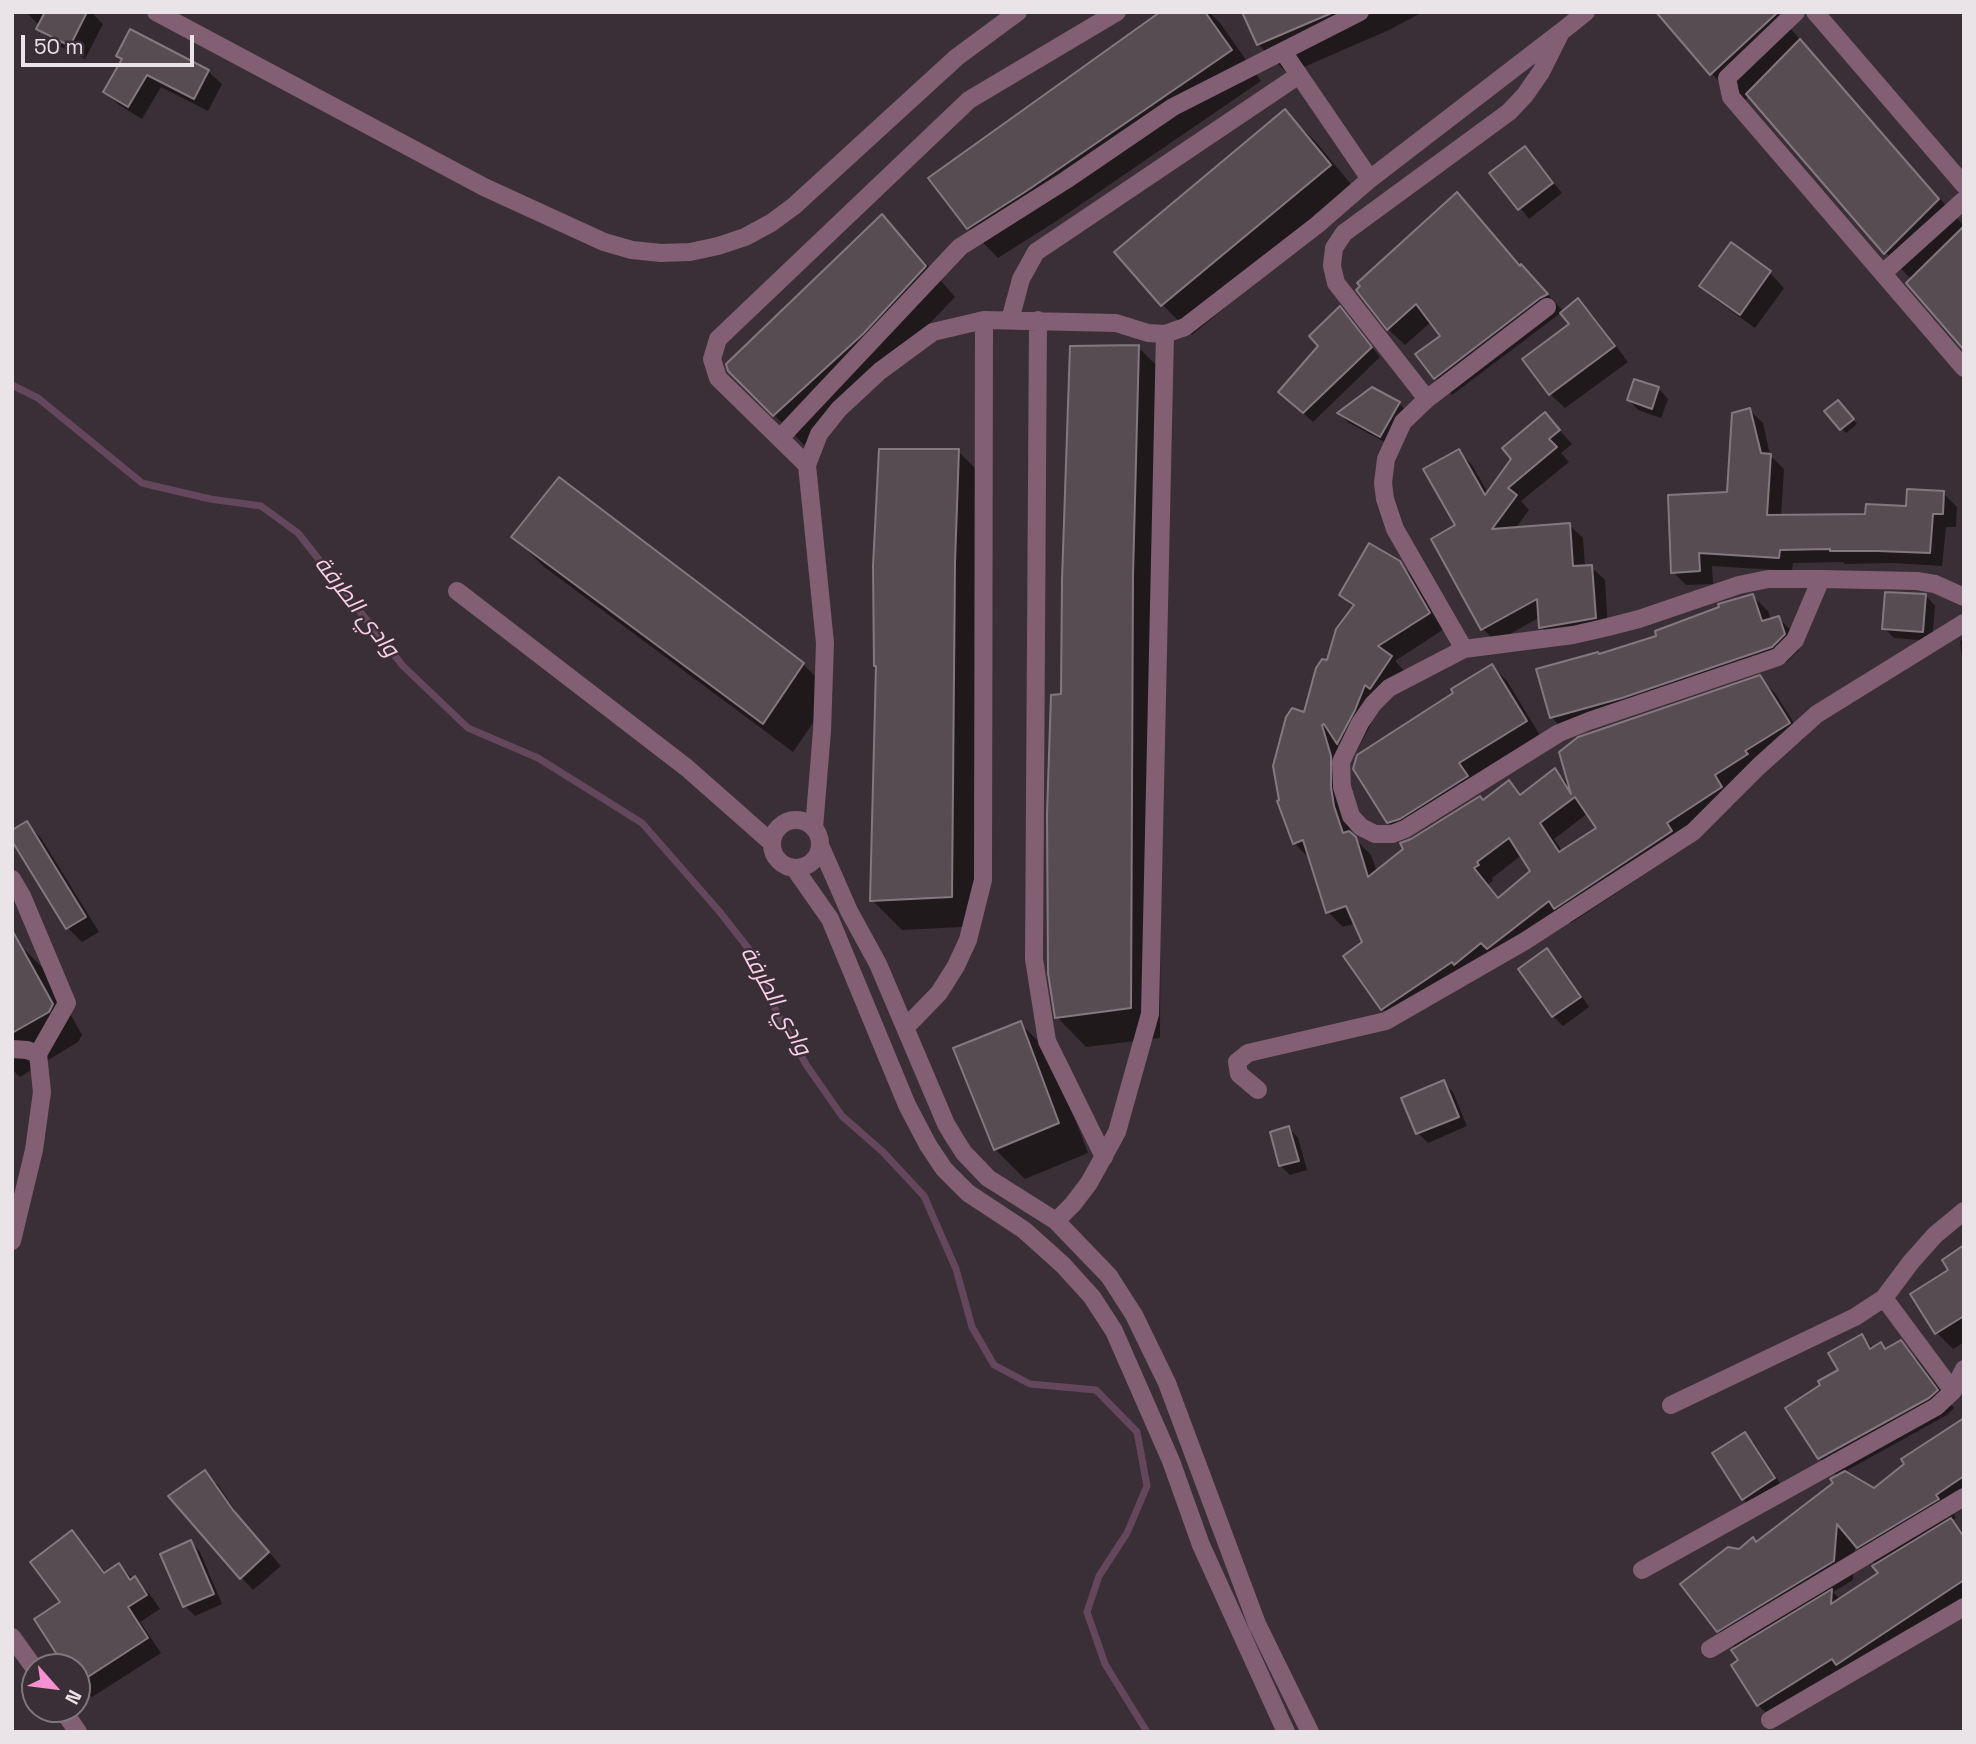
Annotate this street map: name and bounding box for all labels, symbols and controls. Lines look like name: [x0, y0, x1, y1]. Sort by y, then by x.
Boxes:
scale bar: [24, 21, 198, 65]
text: 50 m: [34, 33, 84, 60]
water label: وادي الطرفة: [308, 551, 404, 663]
water label: وادي الطرفة: [734, 942, 816, 1060]
north arrow: [21, 1653, 91, 1723]
text: N: [59, 1686, 87, 1709]

